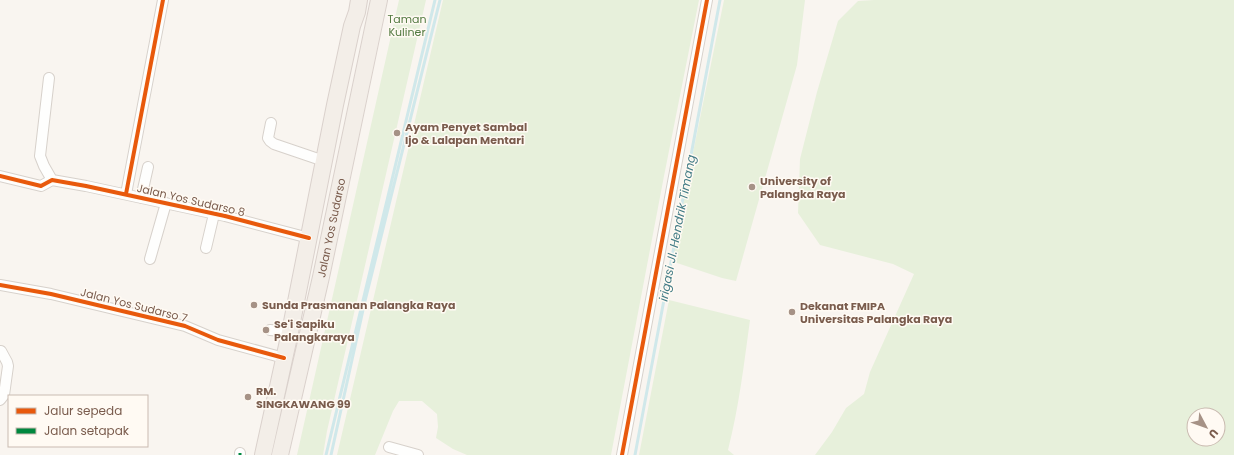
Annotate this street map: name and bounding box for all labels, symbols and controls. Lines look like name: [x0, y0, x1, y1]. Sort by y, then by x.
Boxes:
park label: Taman Kuliner: [387, 11, 427, 40]
place label: Ayam Penyet Sambal Ijo & Lalapan Mentari: [405, 119, 527, 148]
marker: Ayam Penyet Sambal Ijo & Lalapan Mentari: [392, 128, 402, 138]
water label: irigasi Jl. Hendrik Timang: [654, 153, 700, 303]
place label: University of Palangka Raya: [760, 173, 846, 202]
street label: Jalan Yos Sudarso: [313, 177, 349, 279]
street label: Jalan Yos Sudarso 8: [135, 180, 247, 220]
marker: University of Palangka Raya: [747, 182, 757, 192]
street label: Jalan Yos Sudarso 7: [79, 284, 189, 326]
place label: Sunda Prasmanan Palangka Raya: [262, 297, 455, 313]
place label: Dekanat FMIPA Universitas Palangka Raya: [800, 298, 952, 327]
marker: Sunda Prasmanan Palangka Raya: [249, 300, 259, 310]
marker: Dekanat FMIPA Universitas Palangka Raya: [787, 307, 797, 317]
place label: Se'i Sapiku Palangkaraya: [274, 316, 355, 345]
marker: Se'i Sapiku Palangkaraya: [261, 325, 271, 335]
place label: RM. SINGKAWANG 99: [256, 383, 351, 412]
marker: RM. SINGKAWANG 99: [243, 392, 253, 402]
legend: [8, 395, 148, 447]
text: Jalur sepeda: [44, 402, 122, 419]
north arrow: [1186, 407, 1226, 447]
text: Jalan setapak: [44, 422, 130, 439]
text: U: [1205, 425, 1222, 442]

